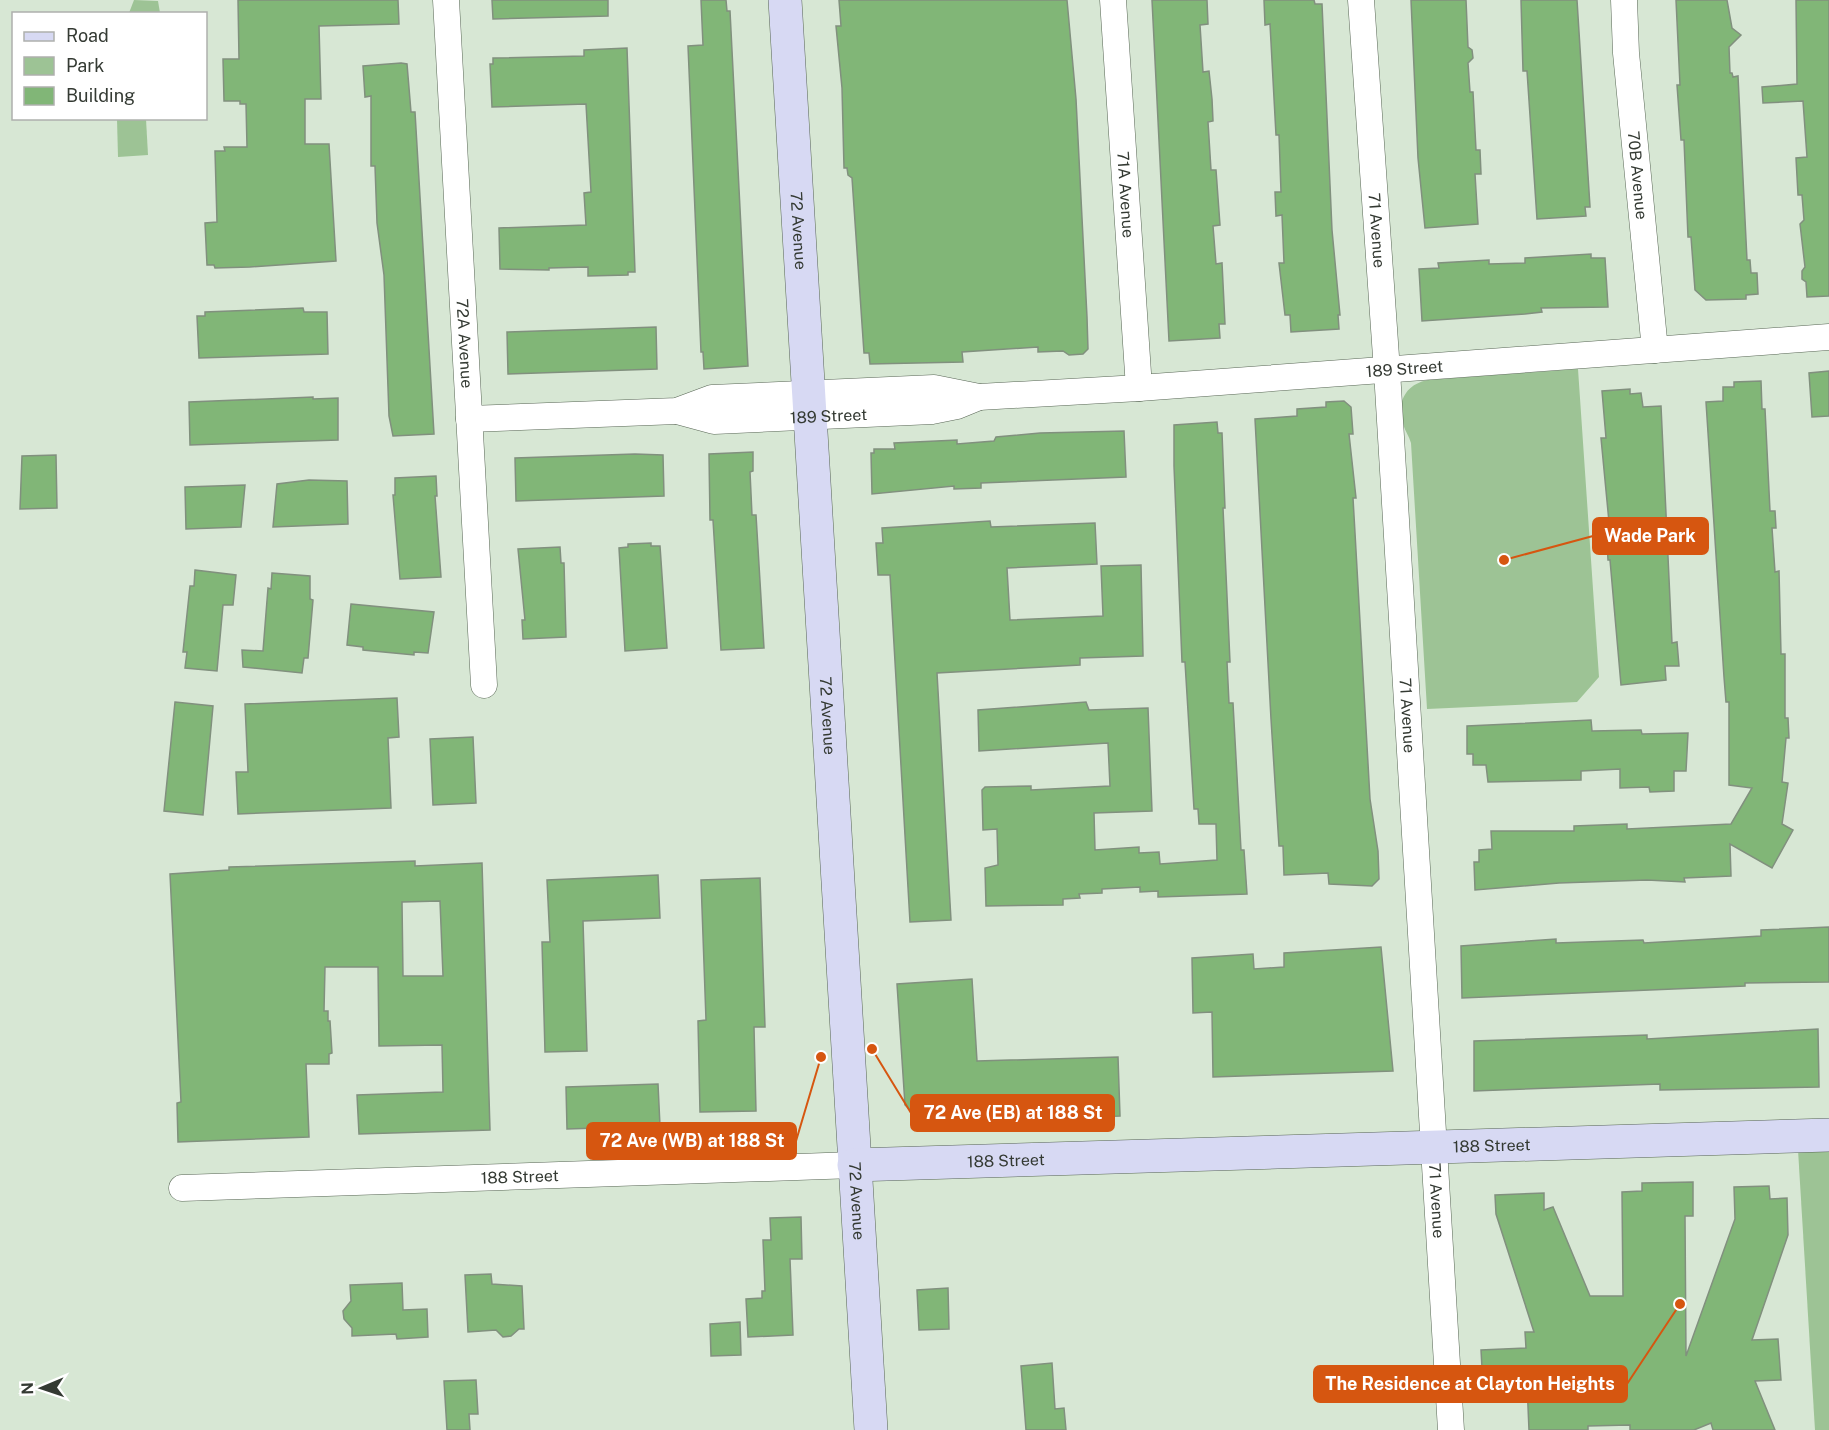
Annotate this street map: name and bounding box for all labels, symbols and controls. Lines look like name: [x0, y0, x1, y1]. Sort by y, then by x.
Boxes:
legend: [12, 12, 207, 120]
text: Road: [66, 25, 109, 46]
text: Park: [66, 55, 104, 76]
text: Building: [66, 85, 135, 106]
street label: 70B Avenue: [1624, 130, 1652, 220]
street label: 71A Avenue: [1114, 151, 1138, 238]
street label: 72 Avenue: [787, 191, 811, 270]
street label: 71 Avenue: [1365, 192, 1389, 269]
street label: 72A Avenue: [453, 298, 477, 389]
street label: 189 Street: [1365, 356, 1444, 381]
street label: 189 Street: [789, 404, 868, 427]
callout: Wade Park: [1593, 518, 1708, 554]
text: Wade Park: [1604, 525, 1696, 546]
street label: 72 Avenue: [816, 676, 840, 755]
street label: 71 Avenue: [1396, 677, 1420, 754]
callout: 72 Ave (EB) at 188 St: [911, 1095, 1114, 1131]
text: 72 Ave (EB) at 188 St: [924, 1102, 1102, 1123]
callout: 72 Ave (WB) at 188 St: [587, 1123, 796, 1159]
text: 72 Ave (WB) at 188 St: [600, 1130, 784, 1151]
street label: 188 Street: [1453, 1135, 1531, 1156]
street label: 188 Street: [967, 1150, 1045, 1171]
street label: 72 Avenue: [845, 1161, 869, 1240]
street label: 71 Avenue: [1425, 1162, 1449, 1239]
street label: 188 Street: [481, 1166, 559, 1187]
north arrow: [12, 1358, 72, 1418]
callout: The Residence at Clayton Heights: [1314, 1366, 1627, 1402]
text: The Residence at Clayton Heights: [1325, 1373, 1615, 1394]
text: N: [18, 1382, 37, 1395]

